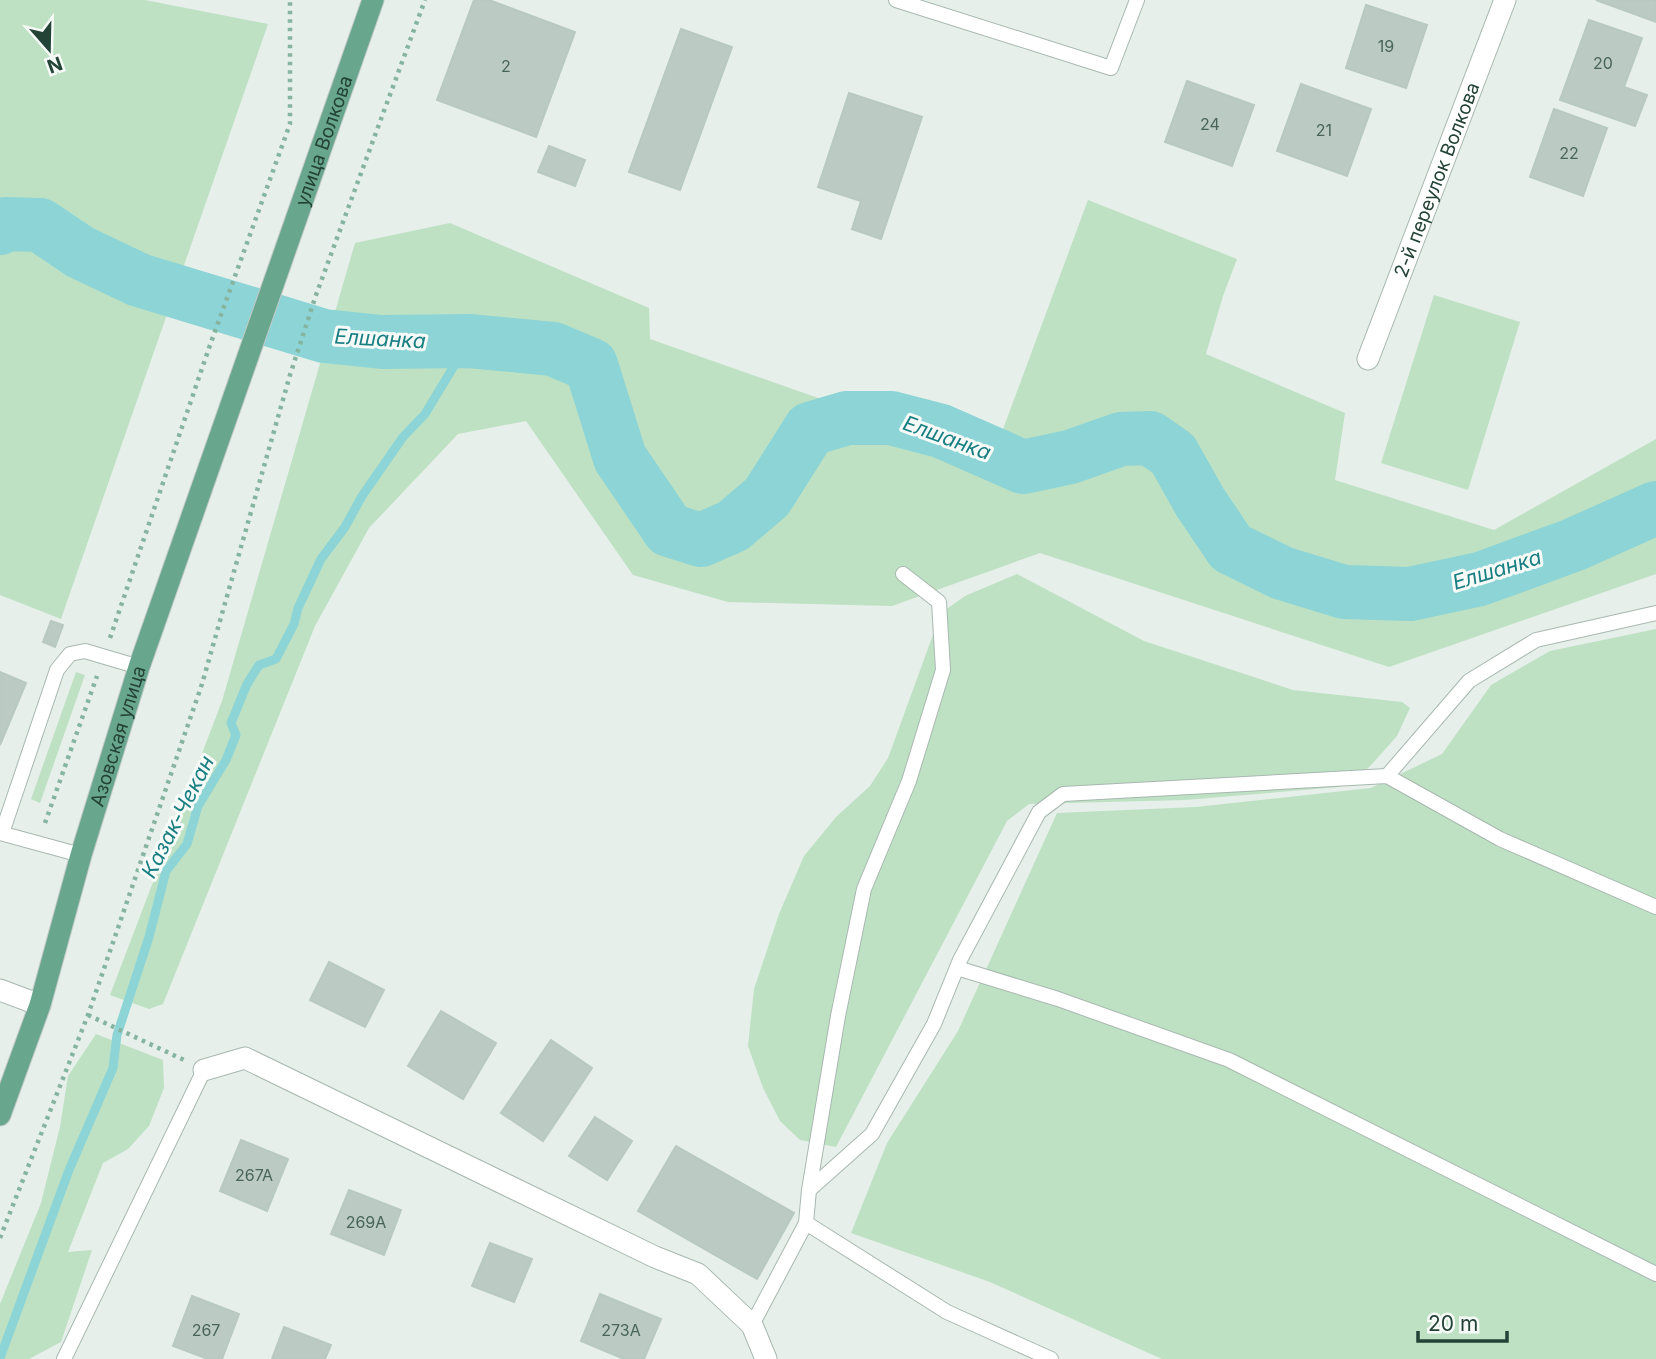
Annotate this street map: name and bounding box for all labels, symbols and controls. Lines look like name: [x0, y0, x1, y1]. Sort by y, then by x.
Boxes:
north arrow: [14, 14, 84, 84]
house number: 19: [1378, 36, 1394, 56]
text: N: [44, 51, 65, 78]
house number: 20: [1593, 53, 1613, 73]
house number: 2: [501, 56, 511, 76]
street label: улица Волкова: [291, 73, 358, 209]
street label: 2-й переулок Волкова: [1389, 79, 1485, 281]
house number: 24: [1200, 114, 1220, 134]
house number: 21: [1316, 120, 1332, 140]
house number: 22: [1559, 143, 1579, 163]
water label: Елшанка: [334, 324, 427, 353]
water label: Елшанка: [900, 410, 995, 465]
water label: Елшанка: [1449, 544, 1544, 595]
street label: Азовская улица: [86, 663, 151, 810]
water label: Казак-Чекан: [136, 751, 219, 882]
house number: 267А: [235, 1165, 273, 1185]
house number: 269А: [346, 1212, 386, 1232]
scale bar: [1418, 1300, 1507, 1344]
text: 20 m: [1428, 1311, 1478, 1336]
house number: 267: [192, 1320, 220, 1340]
house number: 273А: [601, 1320, 641, 1340]

